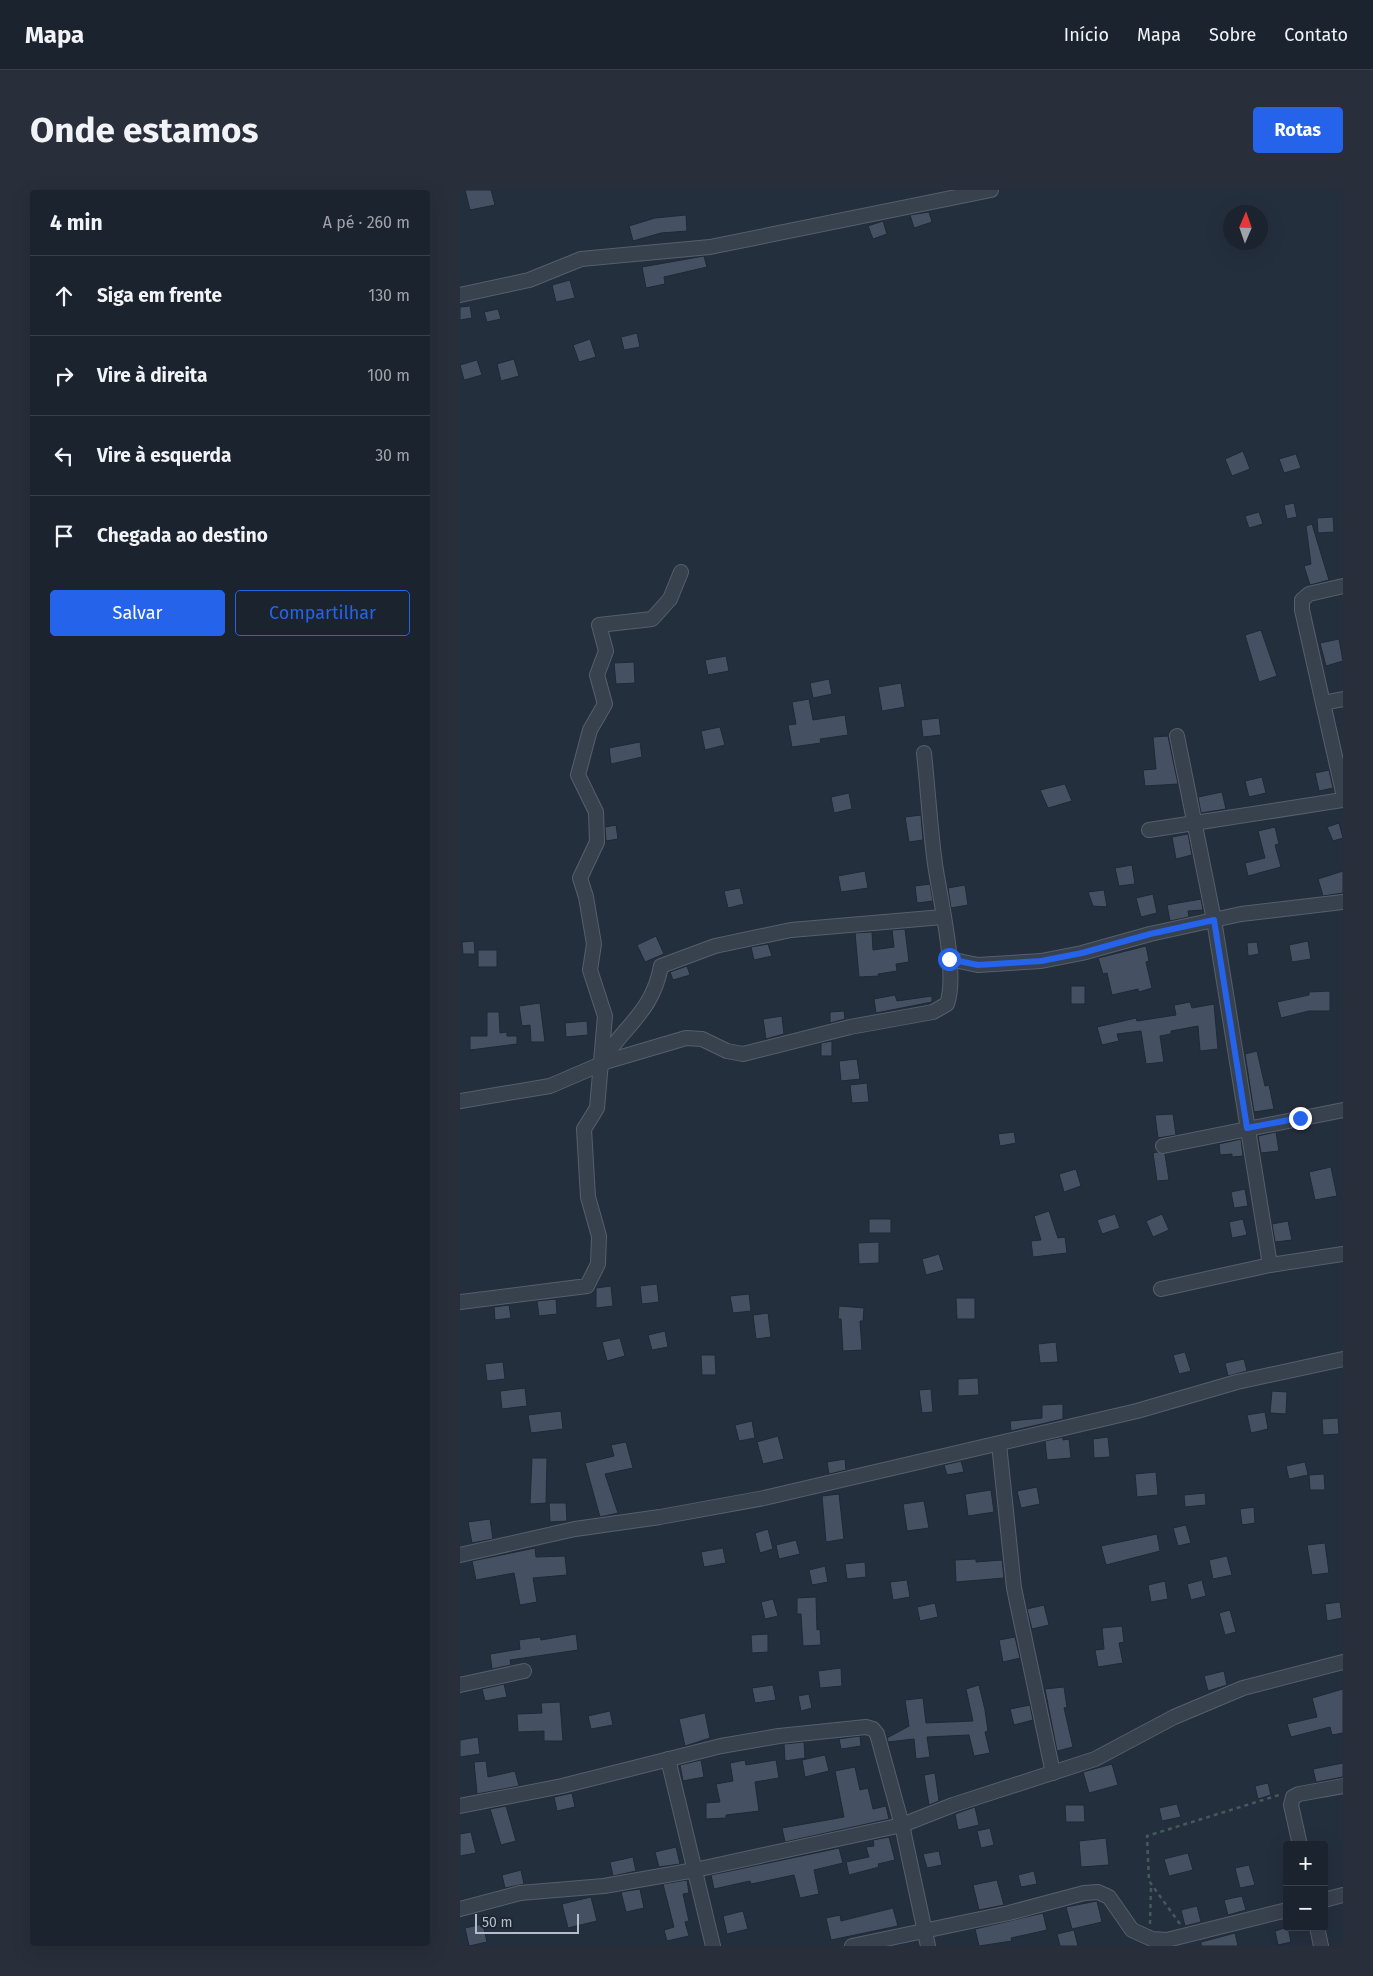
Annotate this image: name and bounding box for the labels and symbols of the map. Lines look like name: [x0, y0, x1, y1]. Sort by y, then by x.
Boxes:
north arrow: [1223, 205, 1268, 250]
route start: [938, 948, 961, 971]
route end: [1289, 1107, 1312, 1130]
scale bar: [475, 1911, 579, 1934]

